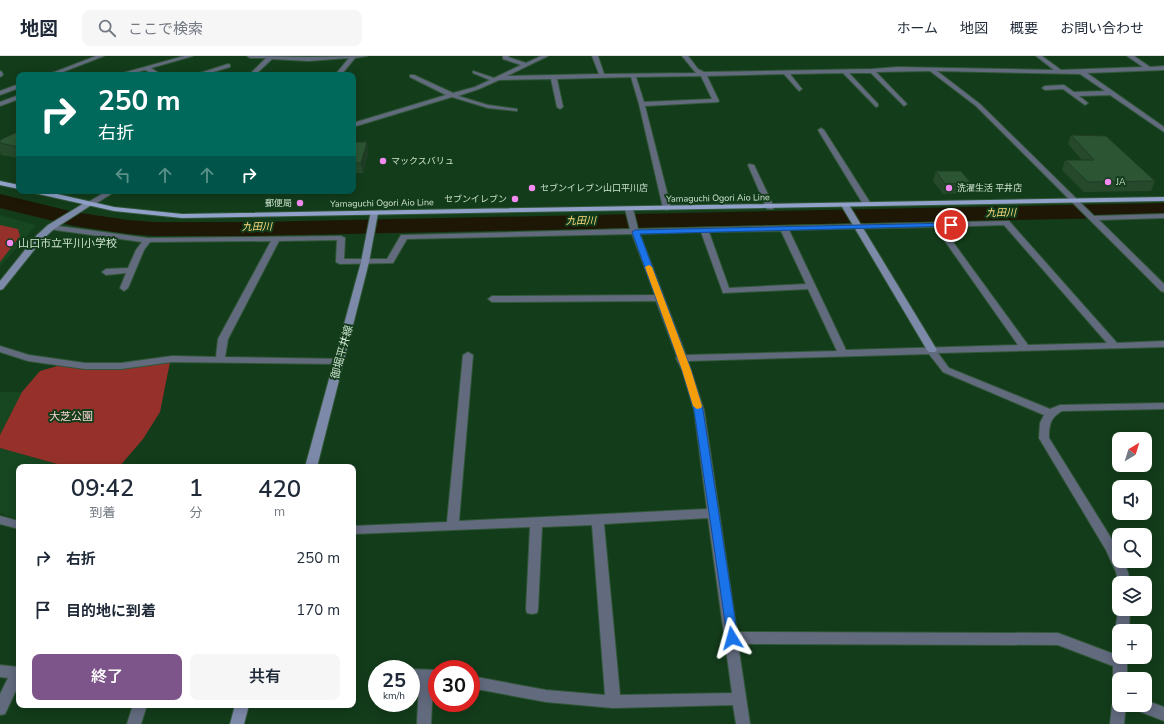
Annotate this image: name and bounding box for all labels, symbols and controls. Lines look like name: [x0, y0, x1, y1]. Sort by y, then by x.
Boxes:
search box: [82, 10, 362, 46]
text: 地図: [20, 16, 58, 42]
icon: search: [96, 17, 118, 39]
text: ここで検索: [128, 19, 203, 39]
text: ホーム: [896, 19, 938, 38]
text: 地図: [960, 19, 988, 38]
text: 概要: [1010, 19, 1038, 38]
text: お問い合わせ: [1060, 19, 1144, 38]
text: 250 m: [98, 82, 181, 120]
icon: right: [32, 88, 84, 140]
text: 右折: [98, 121, 134, 145]
place label: マックスバリュ: [391, 155, 454, 167]
marker: マックスバリュ: [378, 156, 388, 166]
icon: left: [112, 164, 134, 186]
icon: ahead: [154, 164, 176, 186]
icon: ahead: [196, 164, 218, 186]
icon: right: [238, 164, 260, 186]
place label: JA: [1115, 176, 1126, 188]
marker: JA: [1103, 177, 1113, 187]
place label: セブンイレブン山口平川店: [540, 182, 648, 194]
place label: 洗濯生活 平井店: [957, 182, 1022, 194]
marker: セブンイレブン山口平川店: [527, 183, 537, 193]
marker: 洗濯生活 平井店: [944, 183, 954, 193]
street label: Yamaguchi Ogori Aio Line: [665, 191, 770, 205]
place label: セブンイレブン: [444, 193, 507, 205]
marker: セブンイレブン: [510, 194, 520, 204]
street label: Yamaguchi Ogori Aio Line: [329, 196, 434, 210]
place label: 郵便局: [265, 197, 292, 209]
marker: 郵便局: [295, 198, 305, 208]
water label: 九田川: [986, 206, 1017, 220]
pin: [934, 208, 968, 242]
water label: 九田川: [566, 214, 597, 228]
icon: arrive: [940, 214, 962, 236]
water label: 九田川: [242, 220, 273, 234]
place label: 山口市立平川小学校: [18, 236, 117, 251]
marker: 山口市立平川小学校: [5, 238, 15, 248]
street label: 御堀平井線: [327, 323, 356, 381]
park label: 大芝公園: [49, 409, 93, 424]
north arrow: [1112, 432, 1152, 472]
map controls: [1112, 432, 1152, 712]
text: 09:42: [71, 472, 134, 504]
text: 1: [189, 472, 203, 504]
text: 420: [258, 473, 301, 505]
button: sound: [1112, 480, 1152, 520]
text: m: [274, 503, 285, 521]
text: 到着: [89, 504, 115, 522]
text: 分: [190, 504, 203, 522]
button: search: [1112, 528, 1152, 568]
icon: right: [32, 547, 54, 569]
text: 250 m: [296, 548, 340, 568]
text: 右折: [66, 549, 96, 569]
button: layers: [1112, 576, 1152, 616]
icon: arrive: [32, 599, 54, 621]
text: 170 m: [296, 600, 340, 620]
text: 目的地に到着: [66, 601, 156, 621]
position arrow: [711, 617, 753, 659]
button: +: [1112, 624, 1152, 664]
button: 終了: [32, 654, 182, 700]
button: 共有: [190, 654, 340, 700]
speed limit sign: 30: [428, 660, 480, 712]
text: 25: [382, 667, 406, 694]
button: −: [1112, 672, 1152, 712]
text: km/h: [383, 689, 405, 703]

